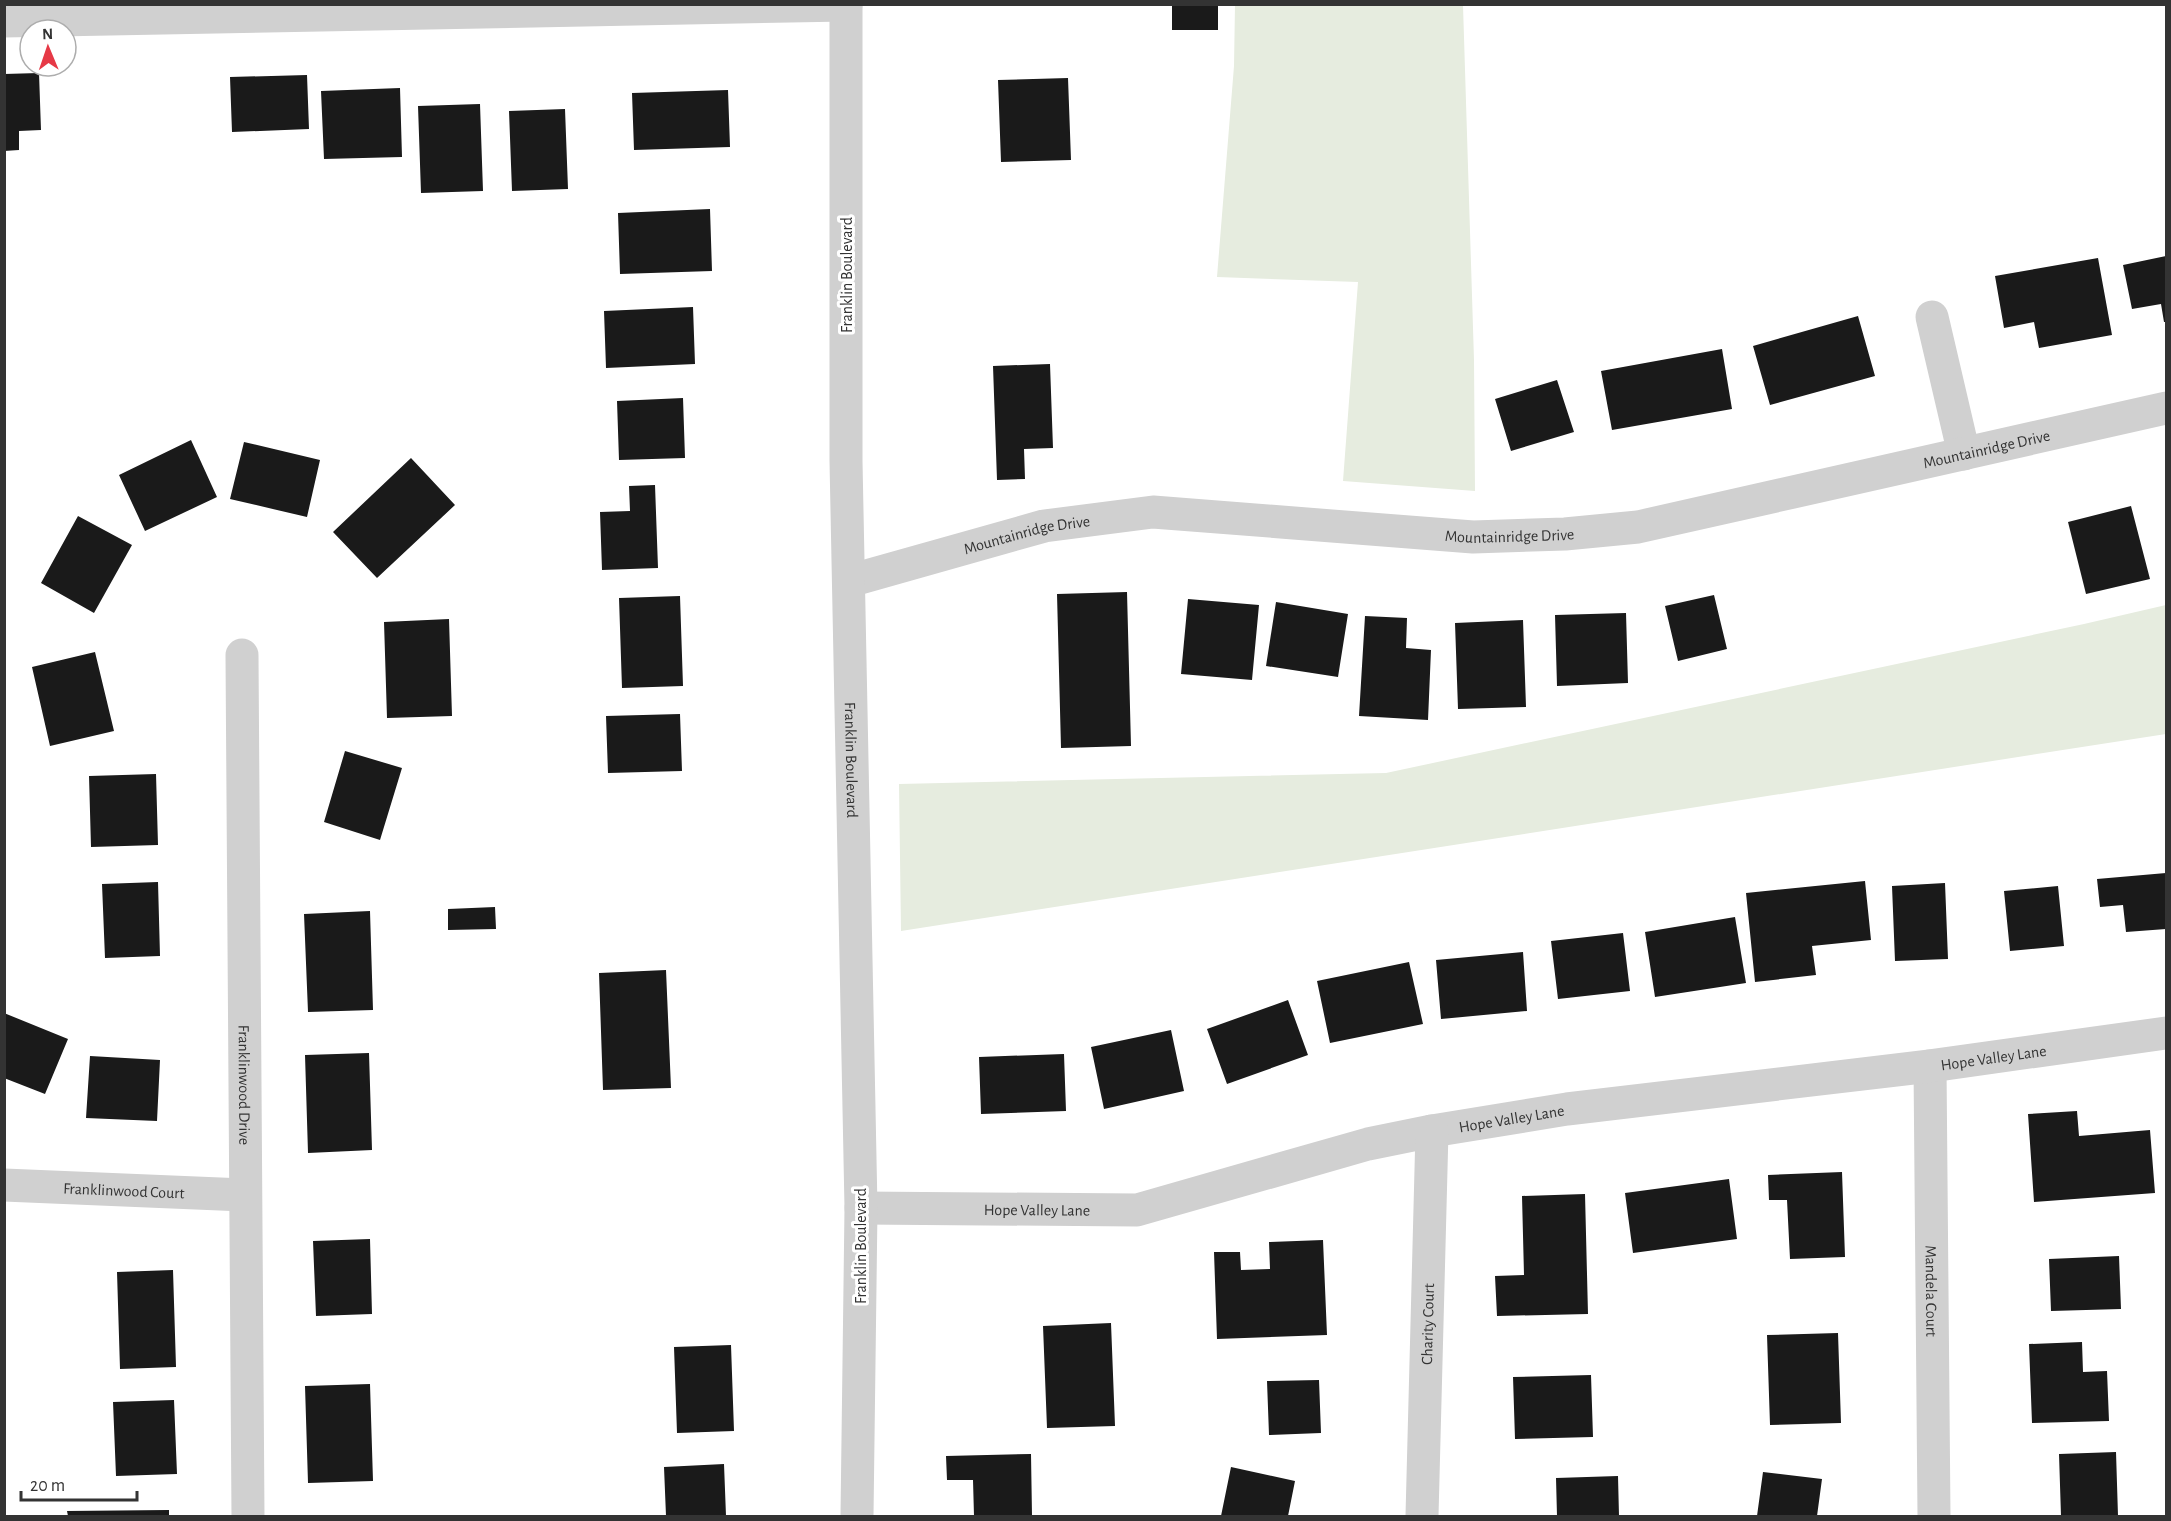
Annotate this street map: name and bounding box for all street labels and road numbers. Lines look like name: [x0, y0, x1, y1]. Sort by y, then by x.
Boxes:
street label: Franklin Boulevard: [839, 217, 855, 333]
street label: Mountainridge Drive: [1922, 427, 2052, 471]
street label: Mountainridge Drive: [962, 513, 1091, 557]
street label: Mountainridge Drive: [1444, 526, 1575, 546]
street label: Franklin Boulevard: [842, 702, 860, 818]
street label: Franklinwood Drive: [236, 1025, 252, 1145]
street label: Hope Valley Lane: [1940, 1043, 2048, 1073]
street label: Hope Valley Lane: [1458, 1103, 1565, 1136]
street label: Franklinwood Court: [63, 1180, 185, 1202]
street label: Franklin Boulevard: [853, 1188, 869, 1304]
street label: Hope Valley Lane: [984, 1202, 1090, 1219]
street label: Mandela Court: [1923, 1245, 1939, 1337]
street label: Charity Court: [1419, 1283, 1437, 1365]

